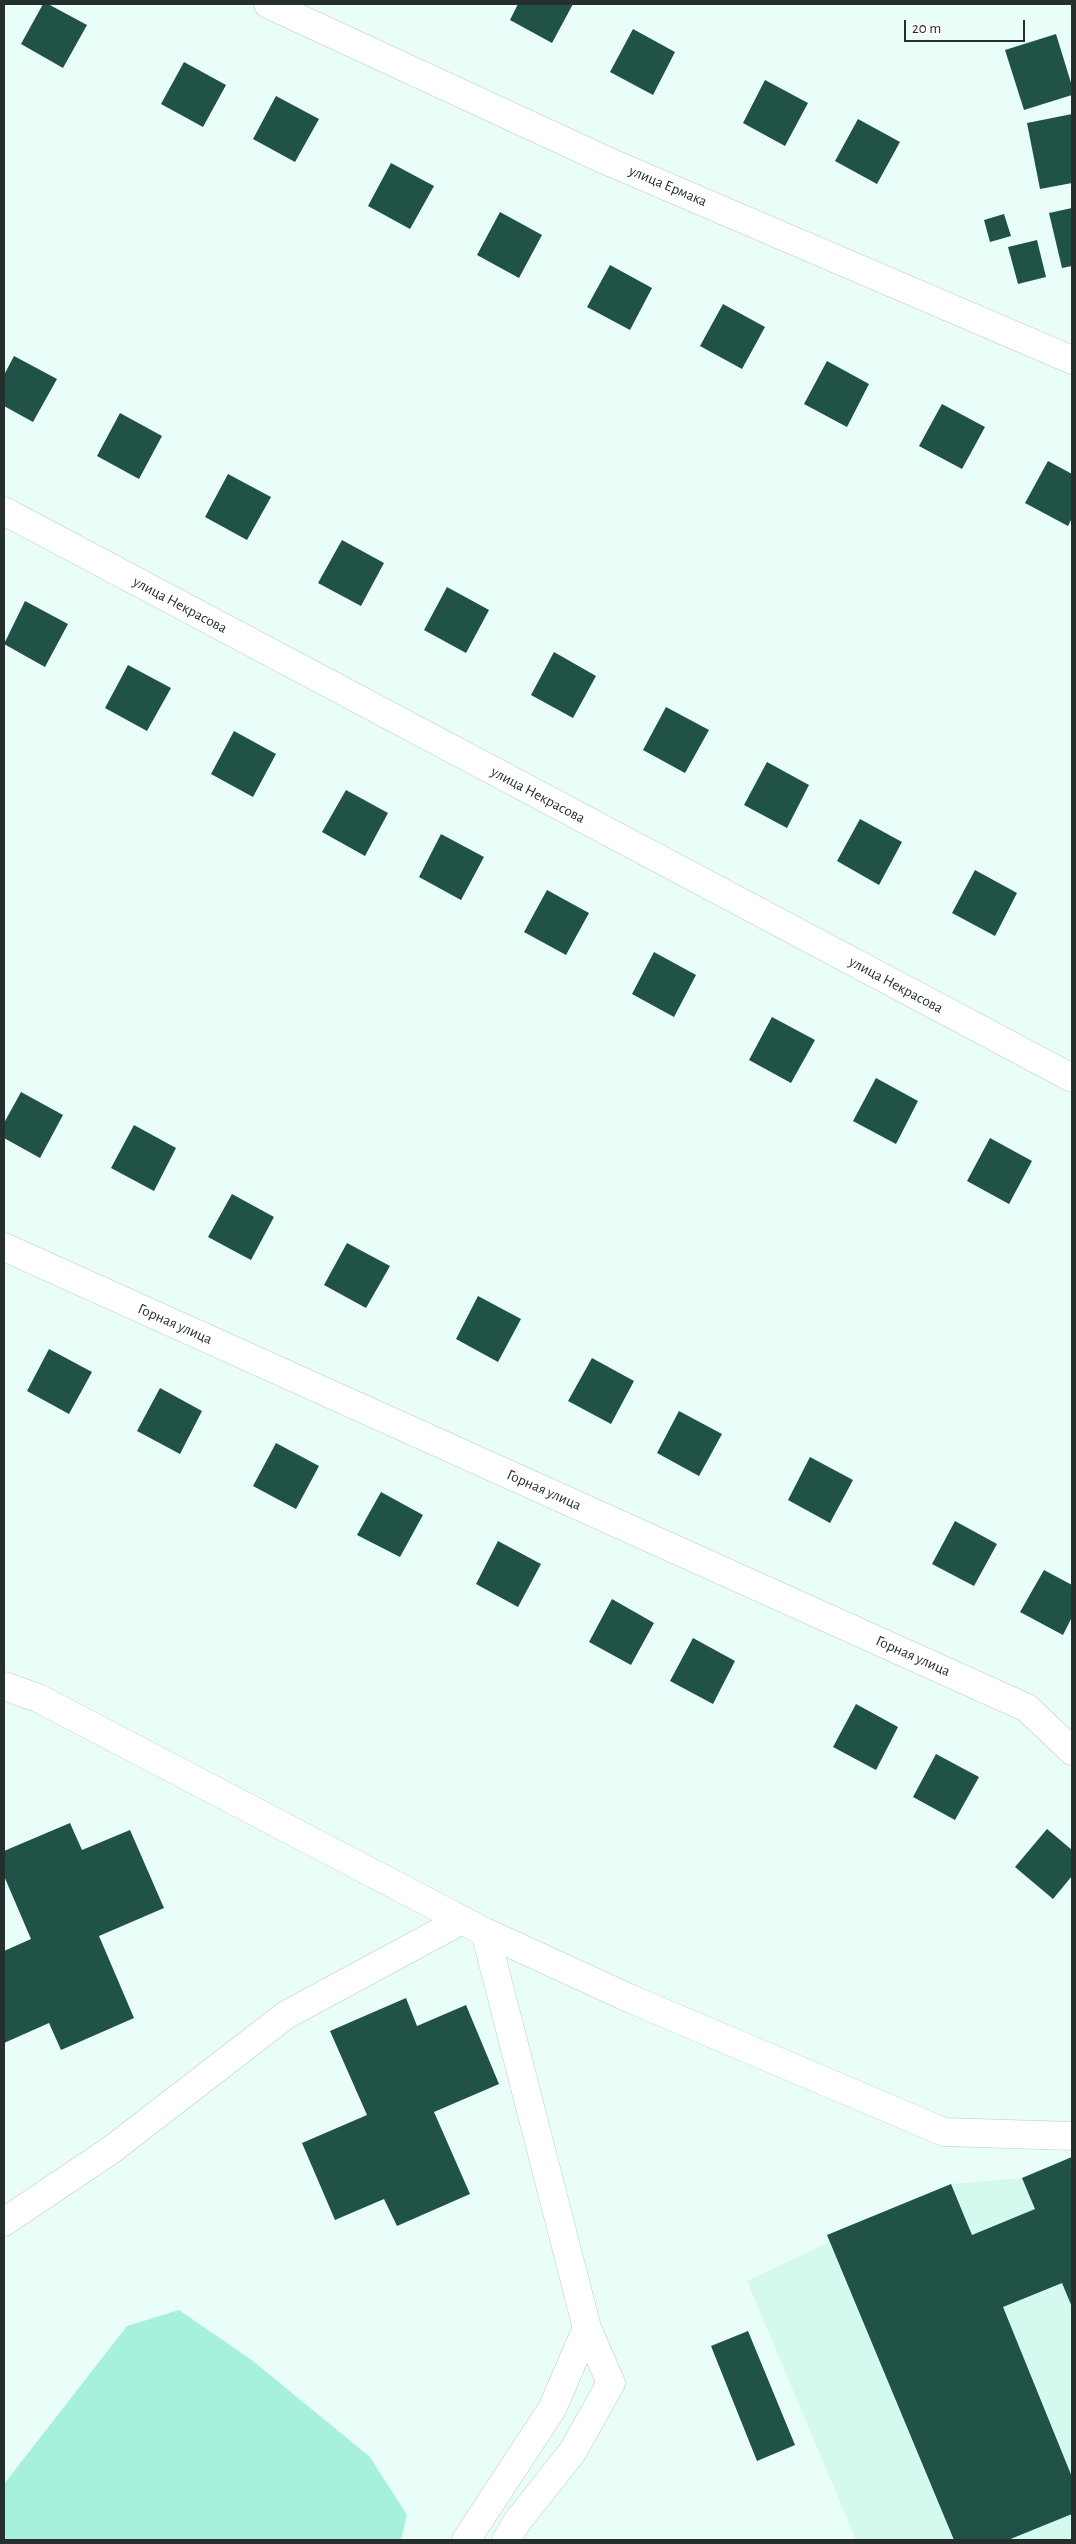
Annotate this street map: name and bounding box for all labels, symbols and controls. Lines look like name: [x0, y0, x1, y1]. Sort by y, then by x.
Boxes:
scale bar: [906, 10, 1027, 42]
text: 20 m: [912, 21, 941, 36]
street label: улица Ермака: [626, 162, 710, 210]
street label: улица Некрасова: [130, 573, 230, 637]
street label: улица Некрасова: [488, 763, 588, 827]
street label: улица Некрасова: [846, 953, 946, 1017]
street label: Горная улица: [135, 1300, 215, 1348]
street label: Горная улица: [504, 1466, 584, 1514]
street label: Горная улица: [873, 1632, 953, 1680]

